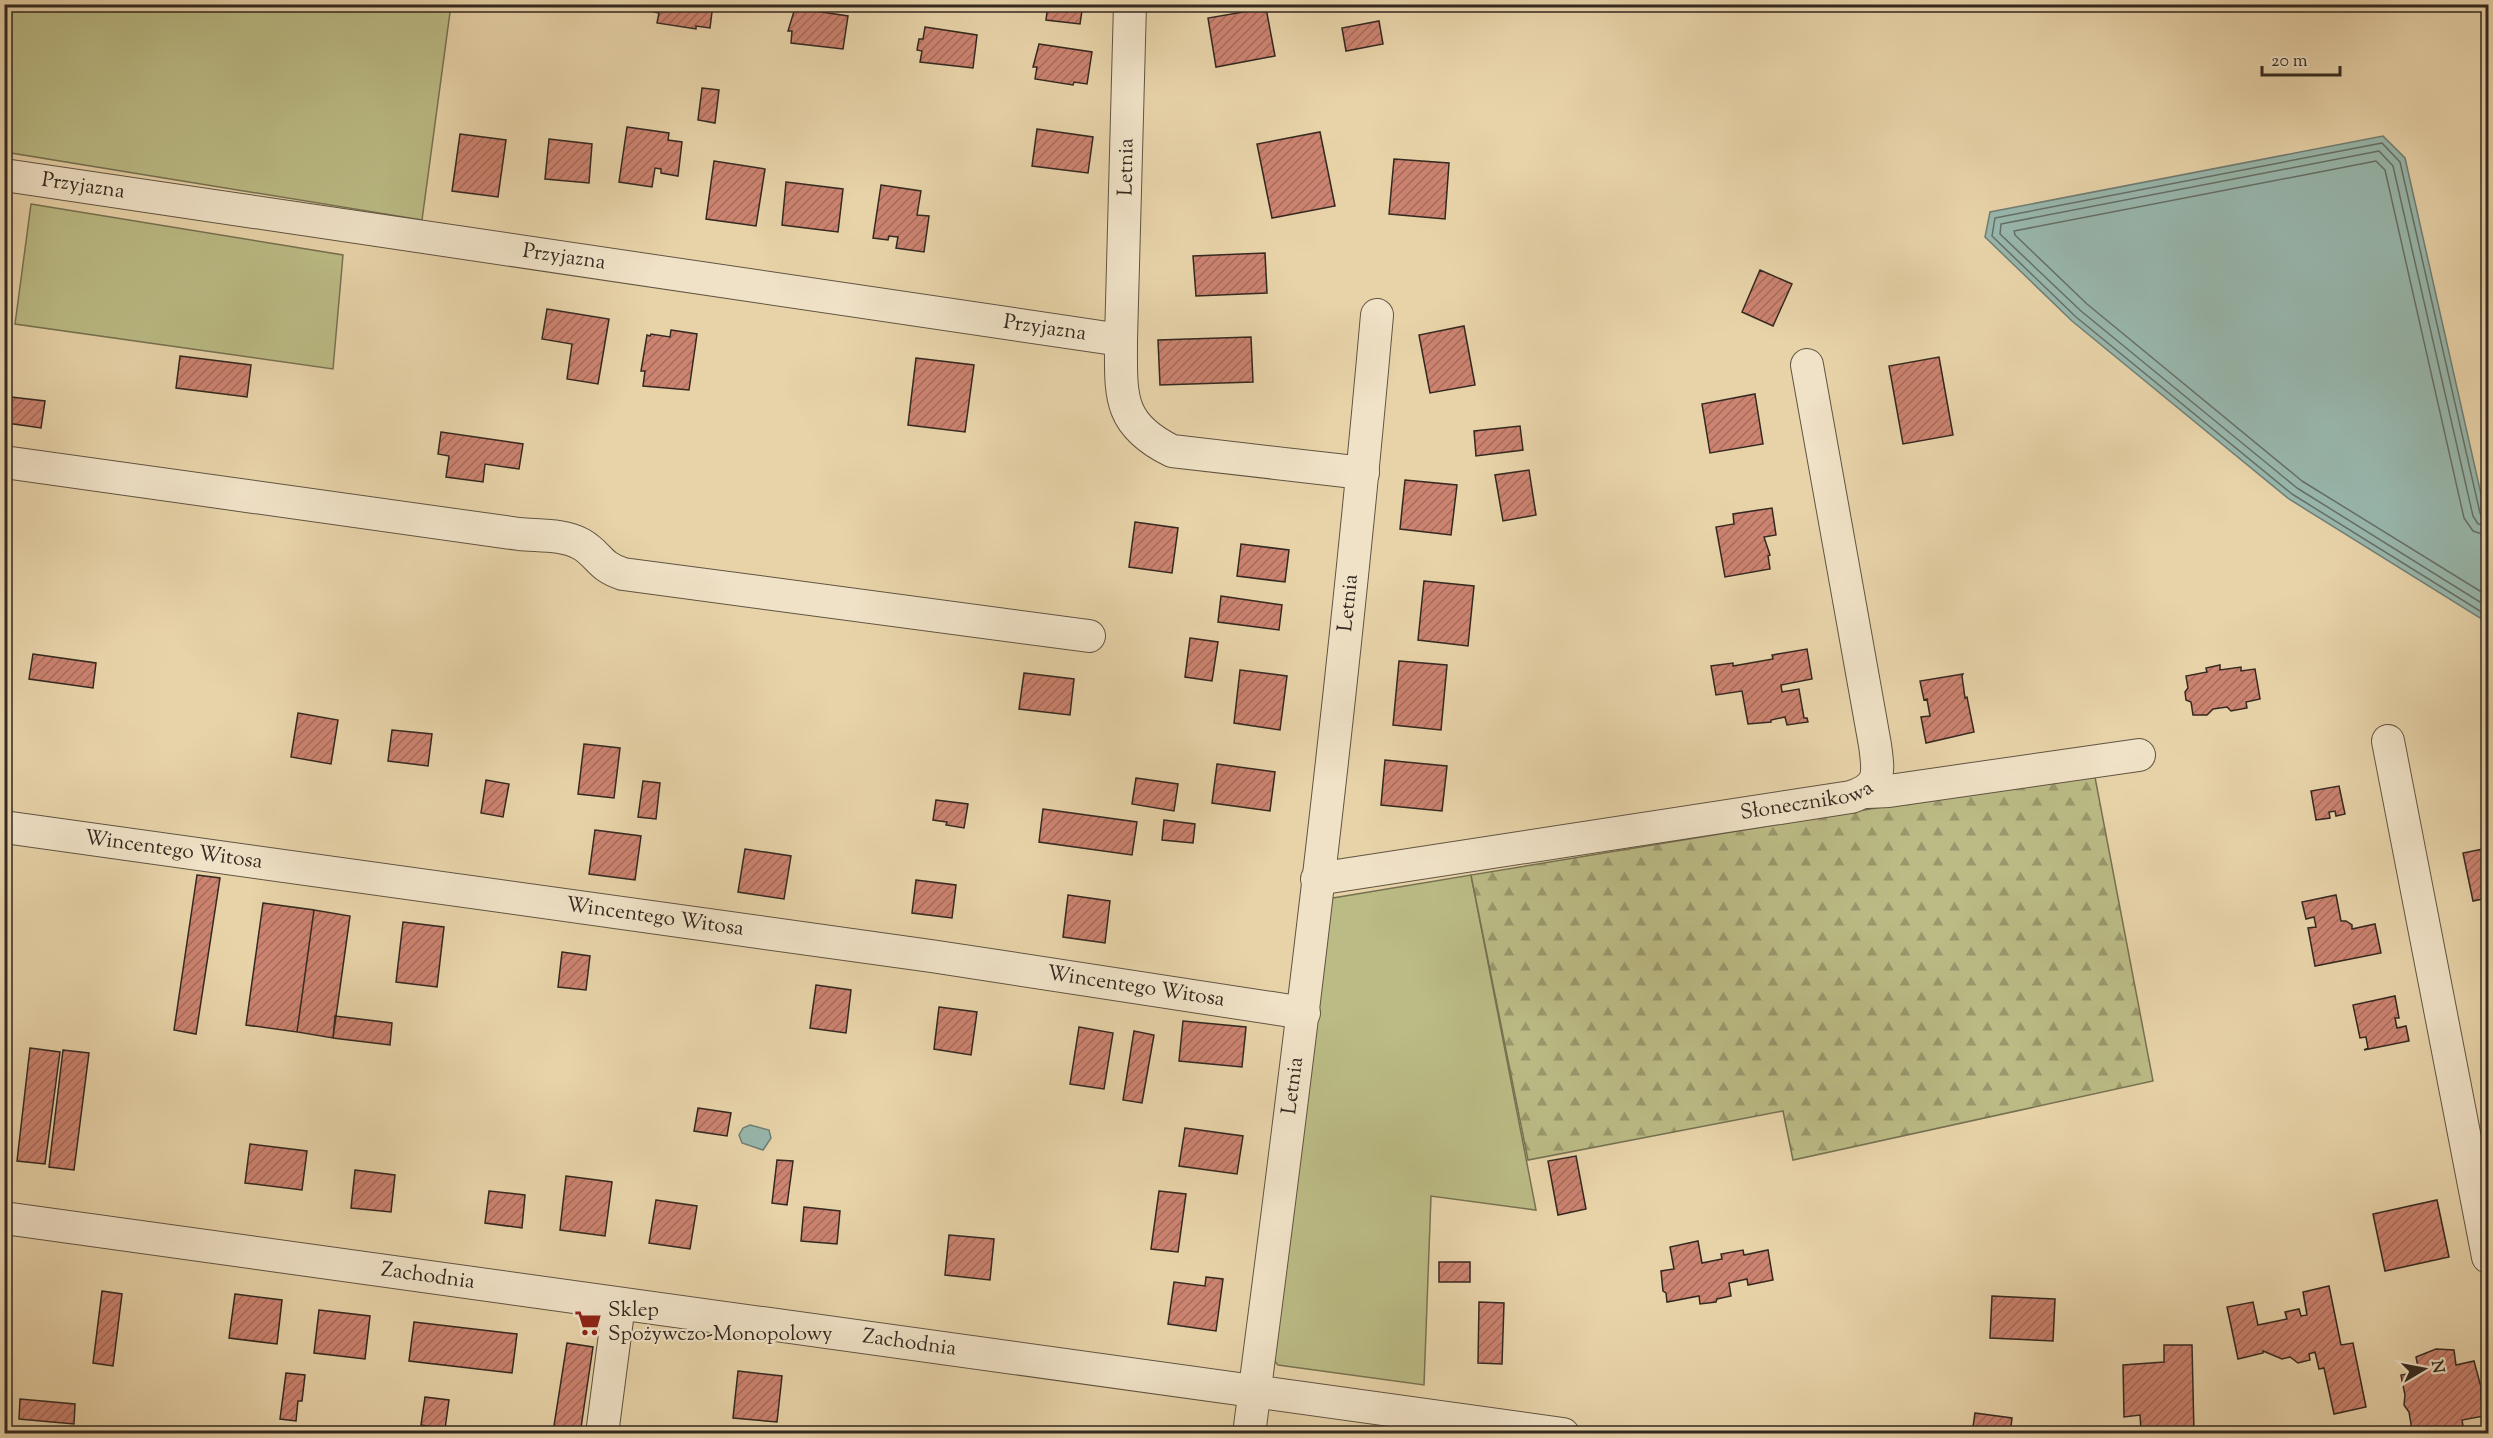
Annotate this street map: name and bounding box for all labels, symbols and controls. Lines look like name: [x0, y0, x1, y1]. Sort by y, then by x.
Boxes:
scale bar: [2262, 39, 2340, 77]
text: 20 m: [2271, 49, 2308, 75]
street label: Letnia: [1111, 138, 1143, 196]
street label: Przyjazna: [40, 166, 127, 208]
street label: Przyjazna: [520, 237, 608, 279]
street label: Przyjazna: [1001, 308, 1089, 350]
street label: Letnia: [1331, 573, 1367, 633]
street label: Słonecznikowa: [1738, 774, 1881, 829]
street label: Wincentego Witosa: [82, 823, 265, 878]
street label: Wincentego Witosa: [564, 890, 746, 945]
street label: Wincentego Witosa: [1045, 959, 1227, 1016]
street label: Letnia: [1275, 1055, 1312, 1116]
street label: Zachodnia: [379, 1255, 477, 1298]
place label: Sklep Spożywczo-Monopolowy: [608, 1296, 833, 1350]
supermarket icon: Sklep Spożywczo-Monopolowy: [573, 1308, 603, 1338]
street label: Zachodnia: [861, 1322, 958, 1365]
north arrow: [2394, 1339, 2454, 1399]
text: N: [2424, 1359, 2449, 1375]

